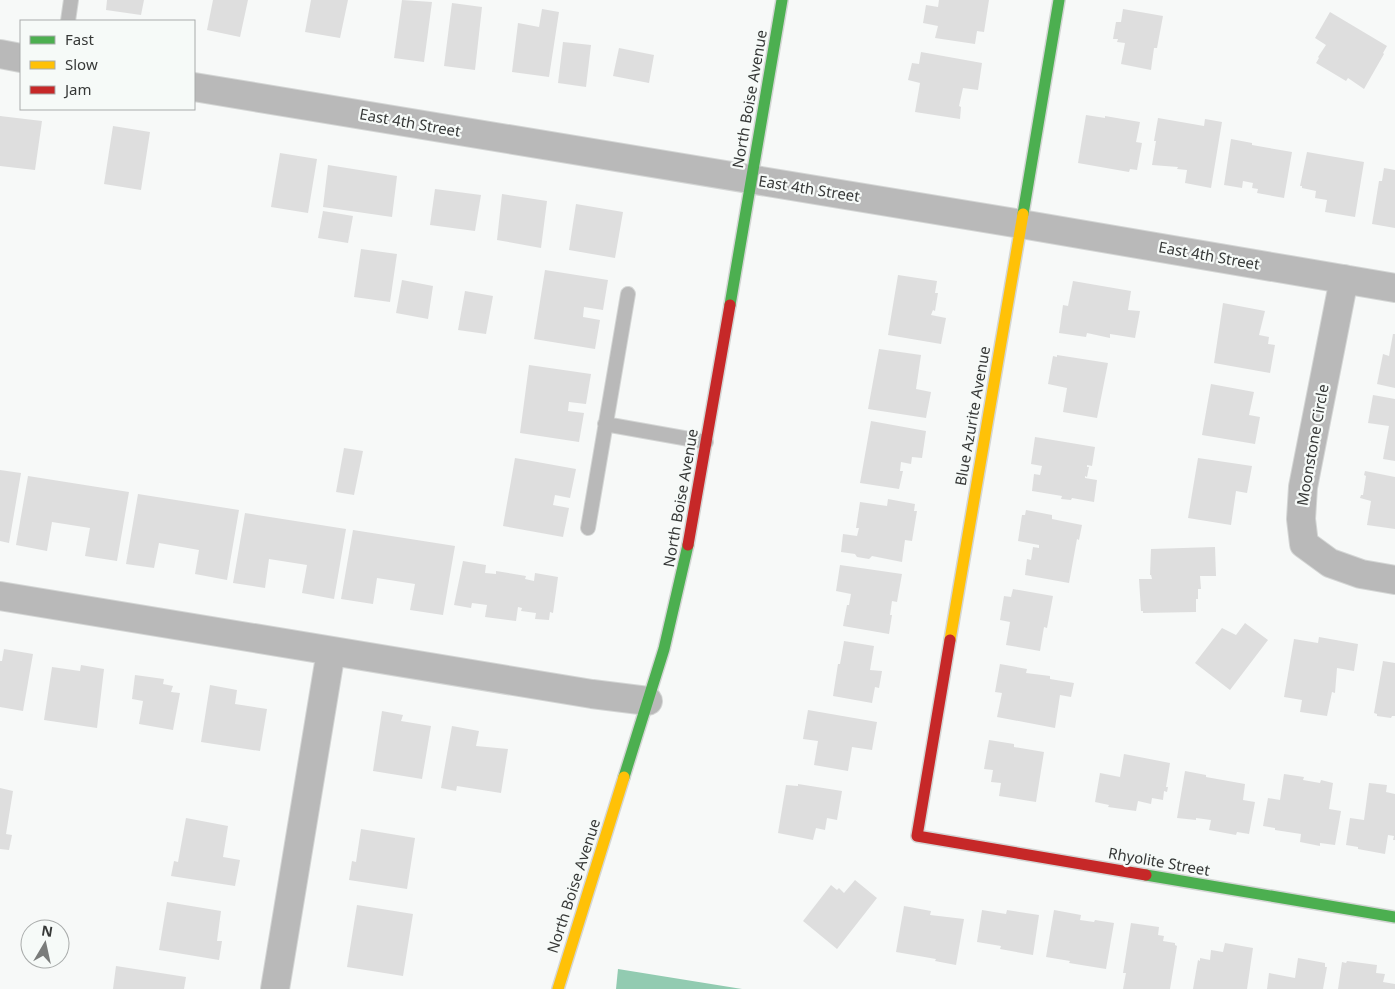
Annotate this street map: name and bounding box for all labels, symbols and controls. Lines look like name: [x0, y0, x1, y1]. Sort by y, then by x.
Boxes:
legend: [20, 20, 195, 110]
street label: North Boise Avenue: [727, 28, 771, 170]
text: Fast: [65, 29, 94, 49]
text: Slow: [65, 54, 98, 74]
text: Jam: [63, 79, 92, 99]
street label: East 4th Street: [358, 103, 463, 141]
street label: East 4th Street: [757, 170, 862, 206]
street label: East 4th Street: [1157, 236, 1262, 274]
street label: Blue Azurite Avenue: [950, 344, 994, 487]
street label: Moonstone Circle: [1291, 382, 1333, 507]
street label: North Boise Avenue: [658, 427, 702, 569]
street label: North Boise Avenue: [542, 816, 604, 955]
street label: Rhyolite Street: [1107, 842, 1212, 880]
north arrow: [20, 919, 70, 969]
text: N: [40, 920, 54, 941]

